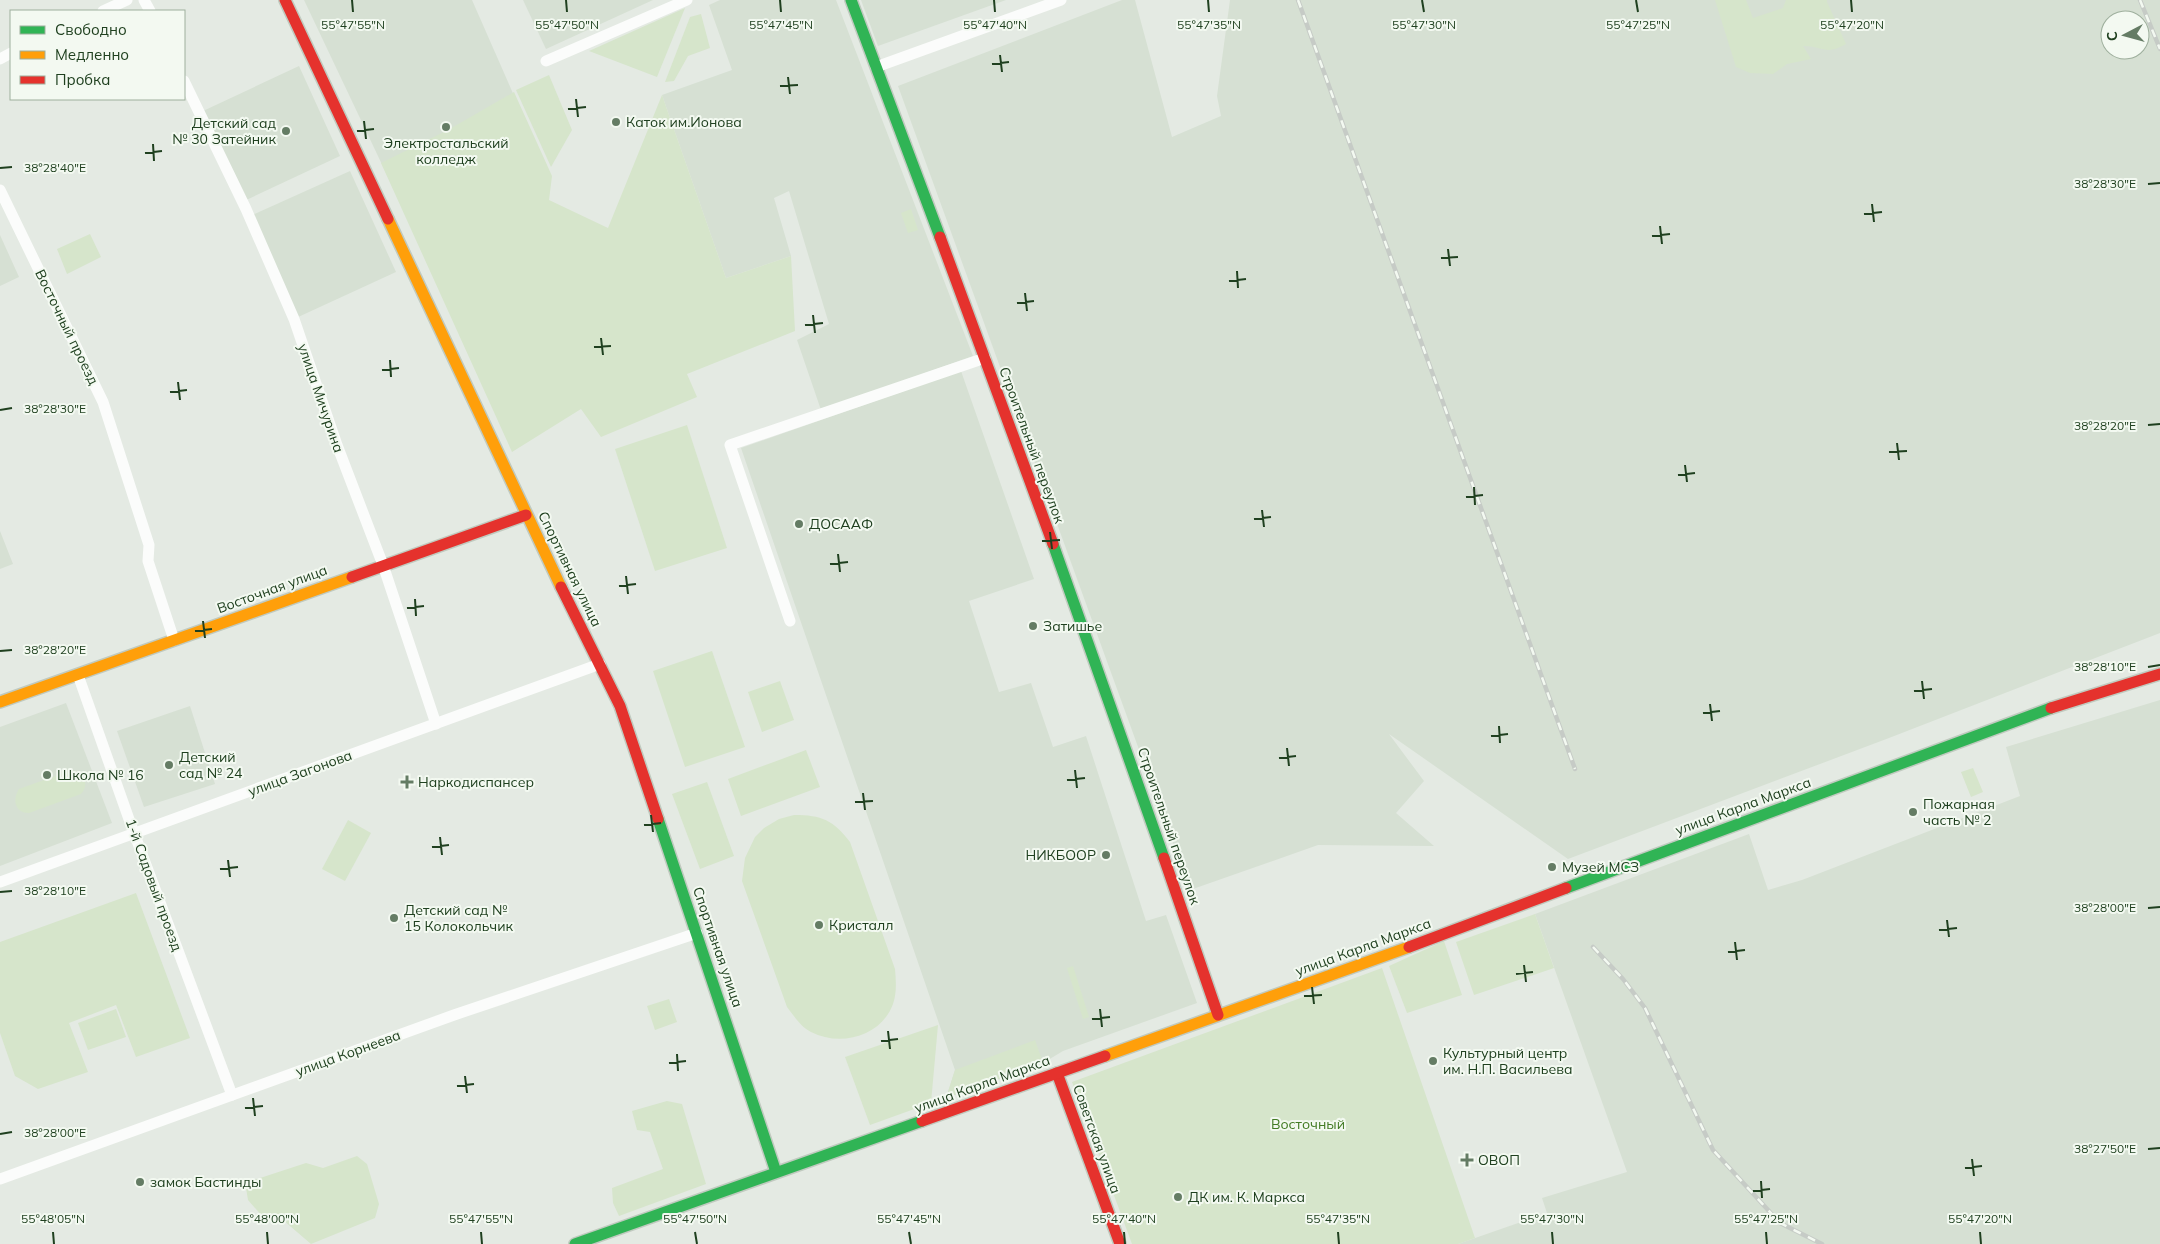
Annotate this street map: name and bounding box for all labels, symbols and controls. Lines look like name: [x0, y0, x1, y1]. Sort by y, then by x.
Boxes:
legend: [10, 10, 185, 100]
north arrow: [2100, 10, 2150, 60]
text: 55°47'55"N: [321, 17, 385, 32]
text: 55°47'50"N: [535, 17, 599, 32]
text: 55°47'45"N: [749, 17, 813, 32]
text: 55°47'40"N: [963, 17, 1027, 32]
text: 55°47'35"N: [1177, 17, 1241, 32]
text: 55°47'30"N: [1392, 17, 1456, 32]
text: 55°47'25"N: [1606, 17, 1670, 32]
text: 55°47'20"N: [1820, 17, 1884, 32]
text: Свободно: [55, 20, 127, 39]
text: С: [2103, 31, 2122, 42]
text: Медленно: [55, 45, 129, 64]
text: Пробка: [55, 70, 110, 89]
place label: Каток им.Ионова: [626, 113, 742, 131]
place label: Детский сад № 30 Затейник: [172, 114, 276, 148]
marker: Каток им.Ионова: [610, 116, 622, 128]
marker: Электростальский колледж: [440, 121, 452, 133]
marker: Детский сад № 30 Затейник: [280, 125, 292, 137]
place label: Электростальский колледж: [383, 134, 509, 168]
text: 38°28'40"E: [24, 160, 86, 175]
text: 38°28'30"E: [2074, 176, 2136, 191]
street label: Восточный проезд: [31, 266, 103, 388]
street label: улица Мичурина: [294, 341, 348, 455]
street label: Строительный переулок: [995, 364, 1069, 526]
text: 38°28'30"E: [24, 401, 86, 416]
text: 38°28'20"E: [2074, 418, 2136, 433]
street label: Спортивная улица: [534, 508, 606, 630]
place label: ДОСААФ: [809, 515, 873, 533]
marker: ДОСААФ: [793, 518, 805, 530]
street label: Восточная улица: [214, 561, 330, 617]
place label: Затишье: [1043, 617, 1103, 635]
marker: Затишье: [1027, 620, 1039, 632]
text: 38°28'20"E: [24, 642, 86, 657]
text: 38°28'10"E: [2074, 659, 2136, 674]
street label: Строительный переулок: [1134, 745, 1205, 907]
street label: улица Загонова: [246, 746, 354, 800]
place label: Детский сад № 24: [179, 748, 243, 782]
marker: Детский сад № 24: [163, 759, 175, 771]
place label: Школа № 16: [57, 766, 144, 784]
marker: Школа № 16: [41, 769, 53, 781]
place label: Наркодиспансер: [418, 773, 534, 791]
street label: улица Карла Маркса: [1673, 773, 1813, 839]
marker: Наркодиспансер: [400, 775, 414, 789]
place label: Пожарная часть № 2: [1923, 795, 1995, 829]
marker: Пожарная часть № 2: [1907, 806, 1919, 818]
street label: 1-й Садовый проезд: [122, 816, 187, 954]
place label: НИКБООР: [1025, 846, 1096, 864]
marker: НИКБООР: [1100, 849, 1112, 861]
place label: Музей МСЗ: [1562, 858, 1639, 876]
marker: Музей МСЗ: [1546, 861, 1558, 873]
text: 38°28'10"E: [24, 883, 86, 898]
street label: Спортивная улица: [689, 884, 747, 1010]
text: 38°28'00"E: [2074, 900, 2136, 915]
place label: Детский сад № 15 Колокольчик: [404, 901, 514, 935]
marker: Детский сад № 15 Колокольчик: [388, 912, 400, 924]
street label: улица Карла Маркса: [1293, 914, 1433, 980]
place label: Кристалл: [829, 916, 893, 934]
marker: Кристалл: [813, 919, 825, 931]
street label: улица Корнеева: [293, 1026, 403, 1080]
place label: Культурный центр им. Н.П. Васильева: [1443, 1044, 1573, 1078]
street label: улица Карла Маркса: [912, 1051, 1052, 1117]
marker: Культурный центр им. Н.П. Васильева: [1427, 1055, 1439, 1067]
street label: Советская улица: [1069, 1082, 1125, 1196]
park label: Восточный: [1271, 1115, 1345, 1133]
text: 38°28'00"E: [24, 1125, 86, 1140]
text: 38°27'50"E: [2074, 1141, 2136, 1156]
place label: ОВОП: [1478, 1151, 1520, 1169]
marker: ОВОП: [1460, 1153, 1474, 1167]
place label: замок Бастинды: [150, 1173, 261, 1191]
marker: замок Бастинды: [134, 1176, 146, 1188]
place label: ДК им. К. Маркса: [1188, 1188, 1305, 1206]
marker: ДК им. К. Маркса: [1172, 1191, 1184, 1203]
text: 55°48'05"N: [21, 1211, 85, 1226]
text: 55°48'00"N: [235, 1211, 299, 1226]
text: 55°47'55"N: [449, 1211, 513, 1226]
text: 55°47'50"N: [663, 1211, 727, 1226]
text: 55°47'45"N: [877, 1211, 941, 1226]
text: 55°47'40"N: [1092, 1211, 1156, 1226]
text: 55°47'35"N: [1306, 1211, 1370, 1226]
text: 55°47'30"N: [1520, 1211, 1584, 1226]
text: 55°47'25"N: [1734, 1211, 1798, 1226]
text: 55°47'20"N: [1948, 1211, 2012, 1226]

